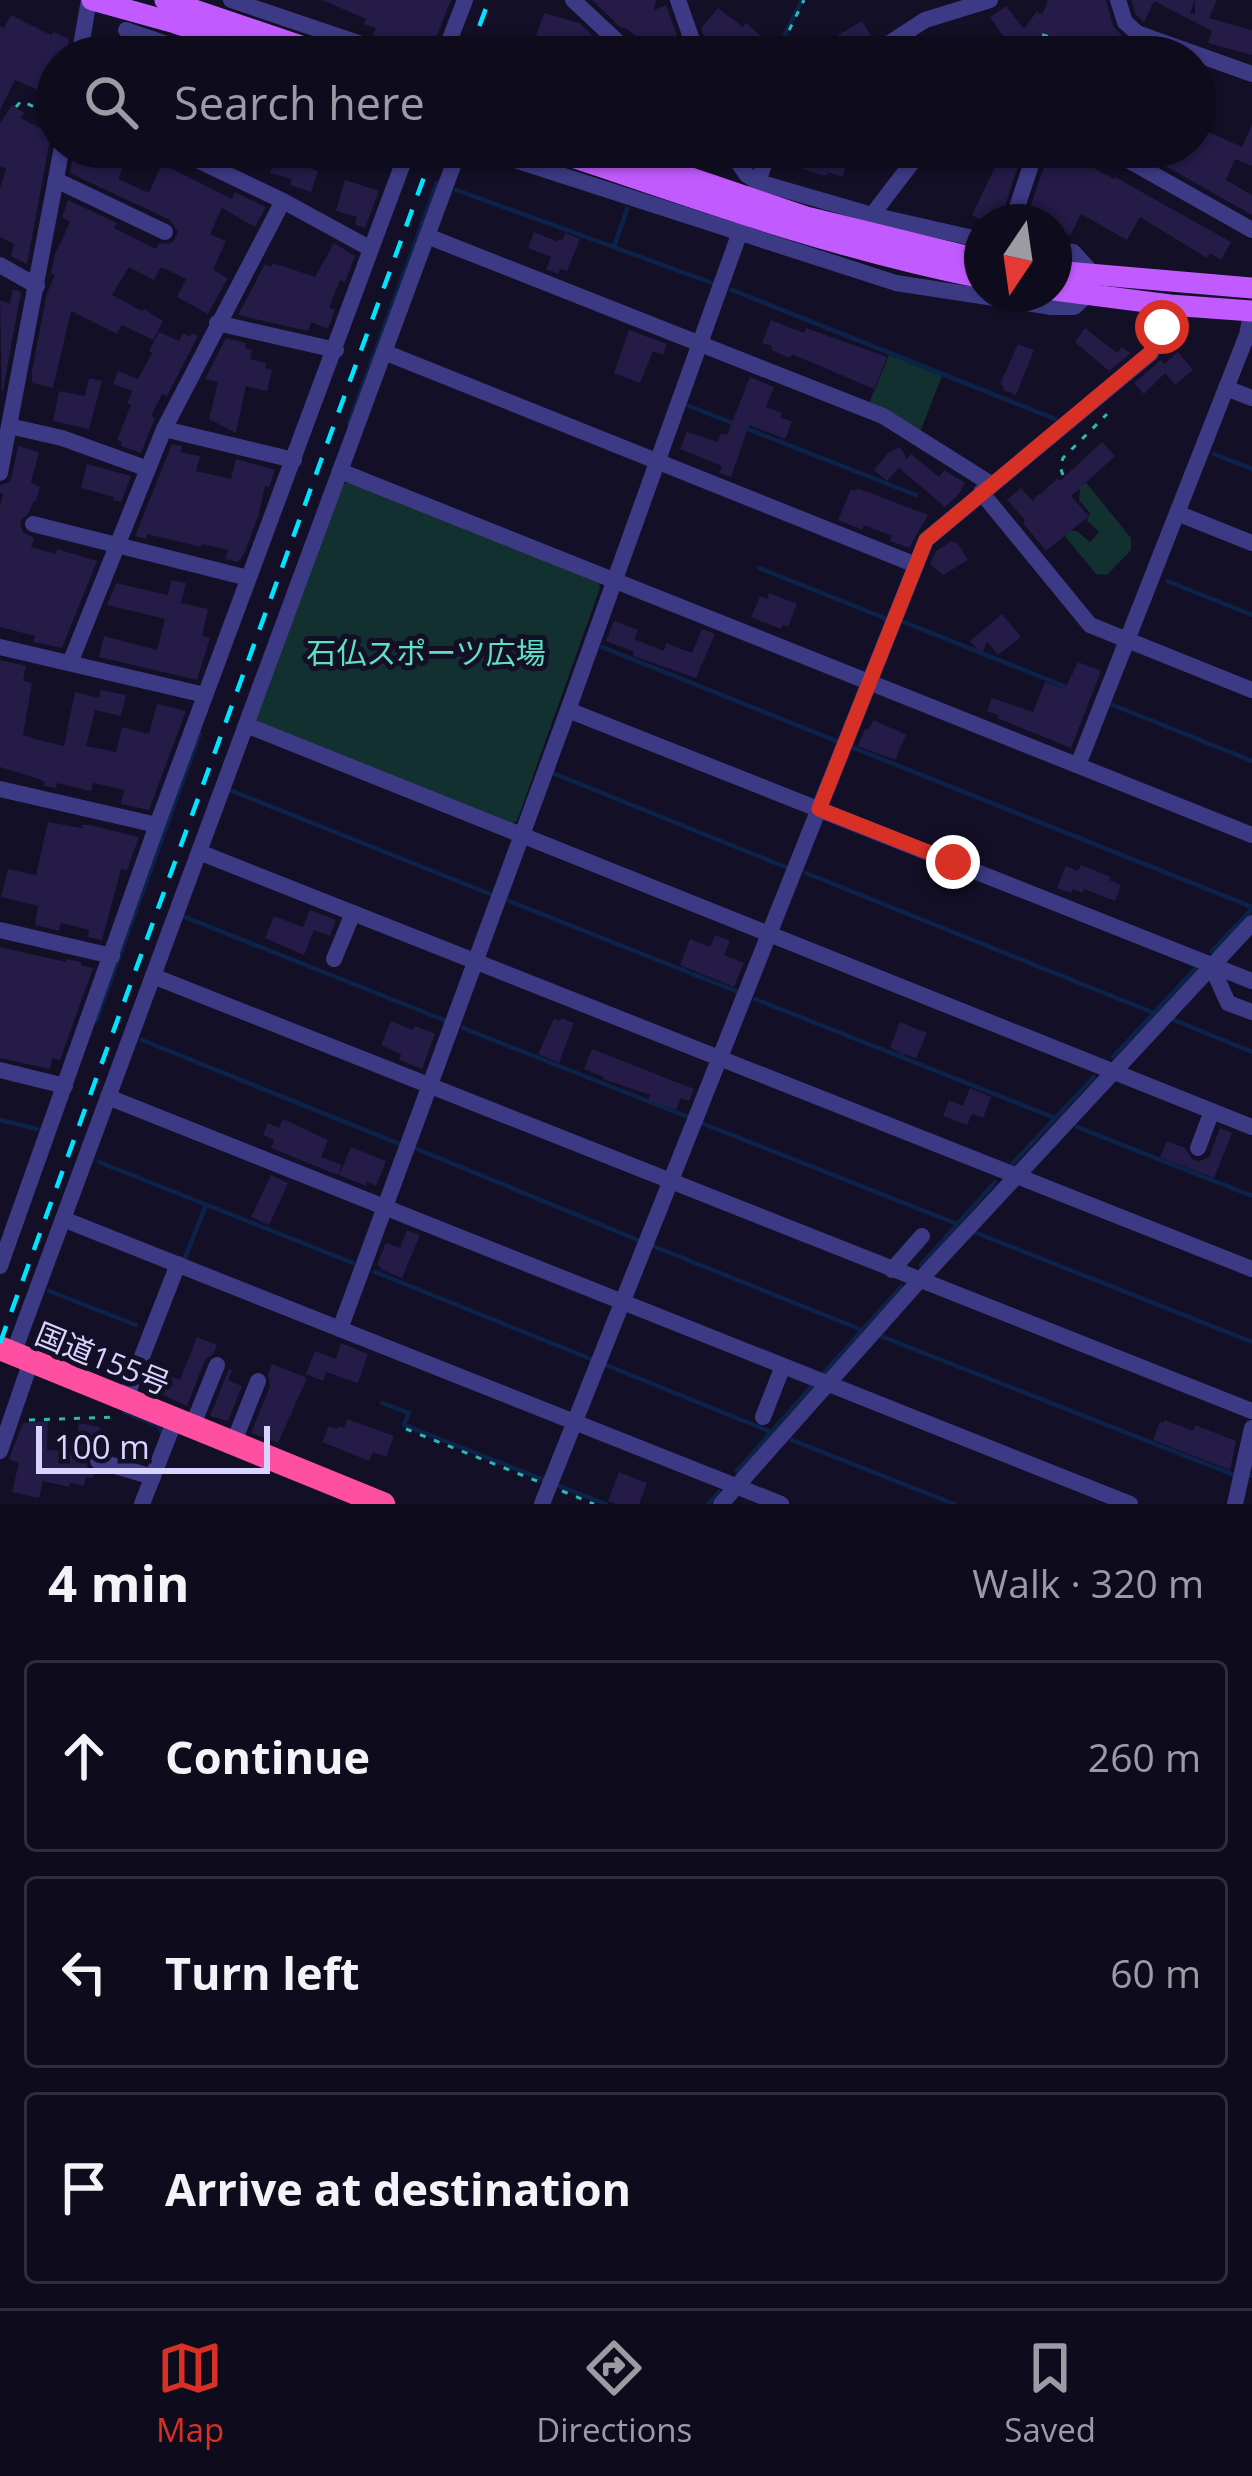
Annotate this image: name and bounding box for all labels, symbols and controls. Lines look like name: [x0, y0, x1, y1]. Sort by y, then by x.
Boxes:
search box: [36, 36, 1216, 168]
icon: search: [78, 69, 144, 135]
text: Search here: [174, 72, 425, 133]
north arrow: [964, 204, 1072, 312]
route start: [1135, 300, 1189, 354]
park label: 石仏スポーツ広場: [306, 632, 546, 673]
route end: [926, 835, 980, 889]
street label: 国道155号: [30, 1312, 176, 1404]
scale bar: [36, 1420, 270, 1473]
text: 100 m: [54, 1424, 150, 1469]
text: 4 min: [48, 1547, 190, 1617]
text: Walk · 320 m: [972, 1556, 1204, 1609]
icon: ahead: [51, 1723, 117, 1789]
text: Continue: [165, 1726, 370, 1787]
text: 260 m: [1088, 1730, 1201, 1783]
icon: left: [51, 1939, 117, 2005]
text: Turn left: [165, 1942, 360, 2003]
text: 60 m: [1110, 1946, 1201, 1999]
icon: arrive: [51, 2155, 117, 2221]
text: Arrive at destination: [165, 2158, 631, 2219]
tab: Map: [156, 2335, 224, 2452]
tab: Directions: [536, 2335, 692, 2452]
tab: Saved: [1004, 2335, 1096, 2452]

